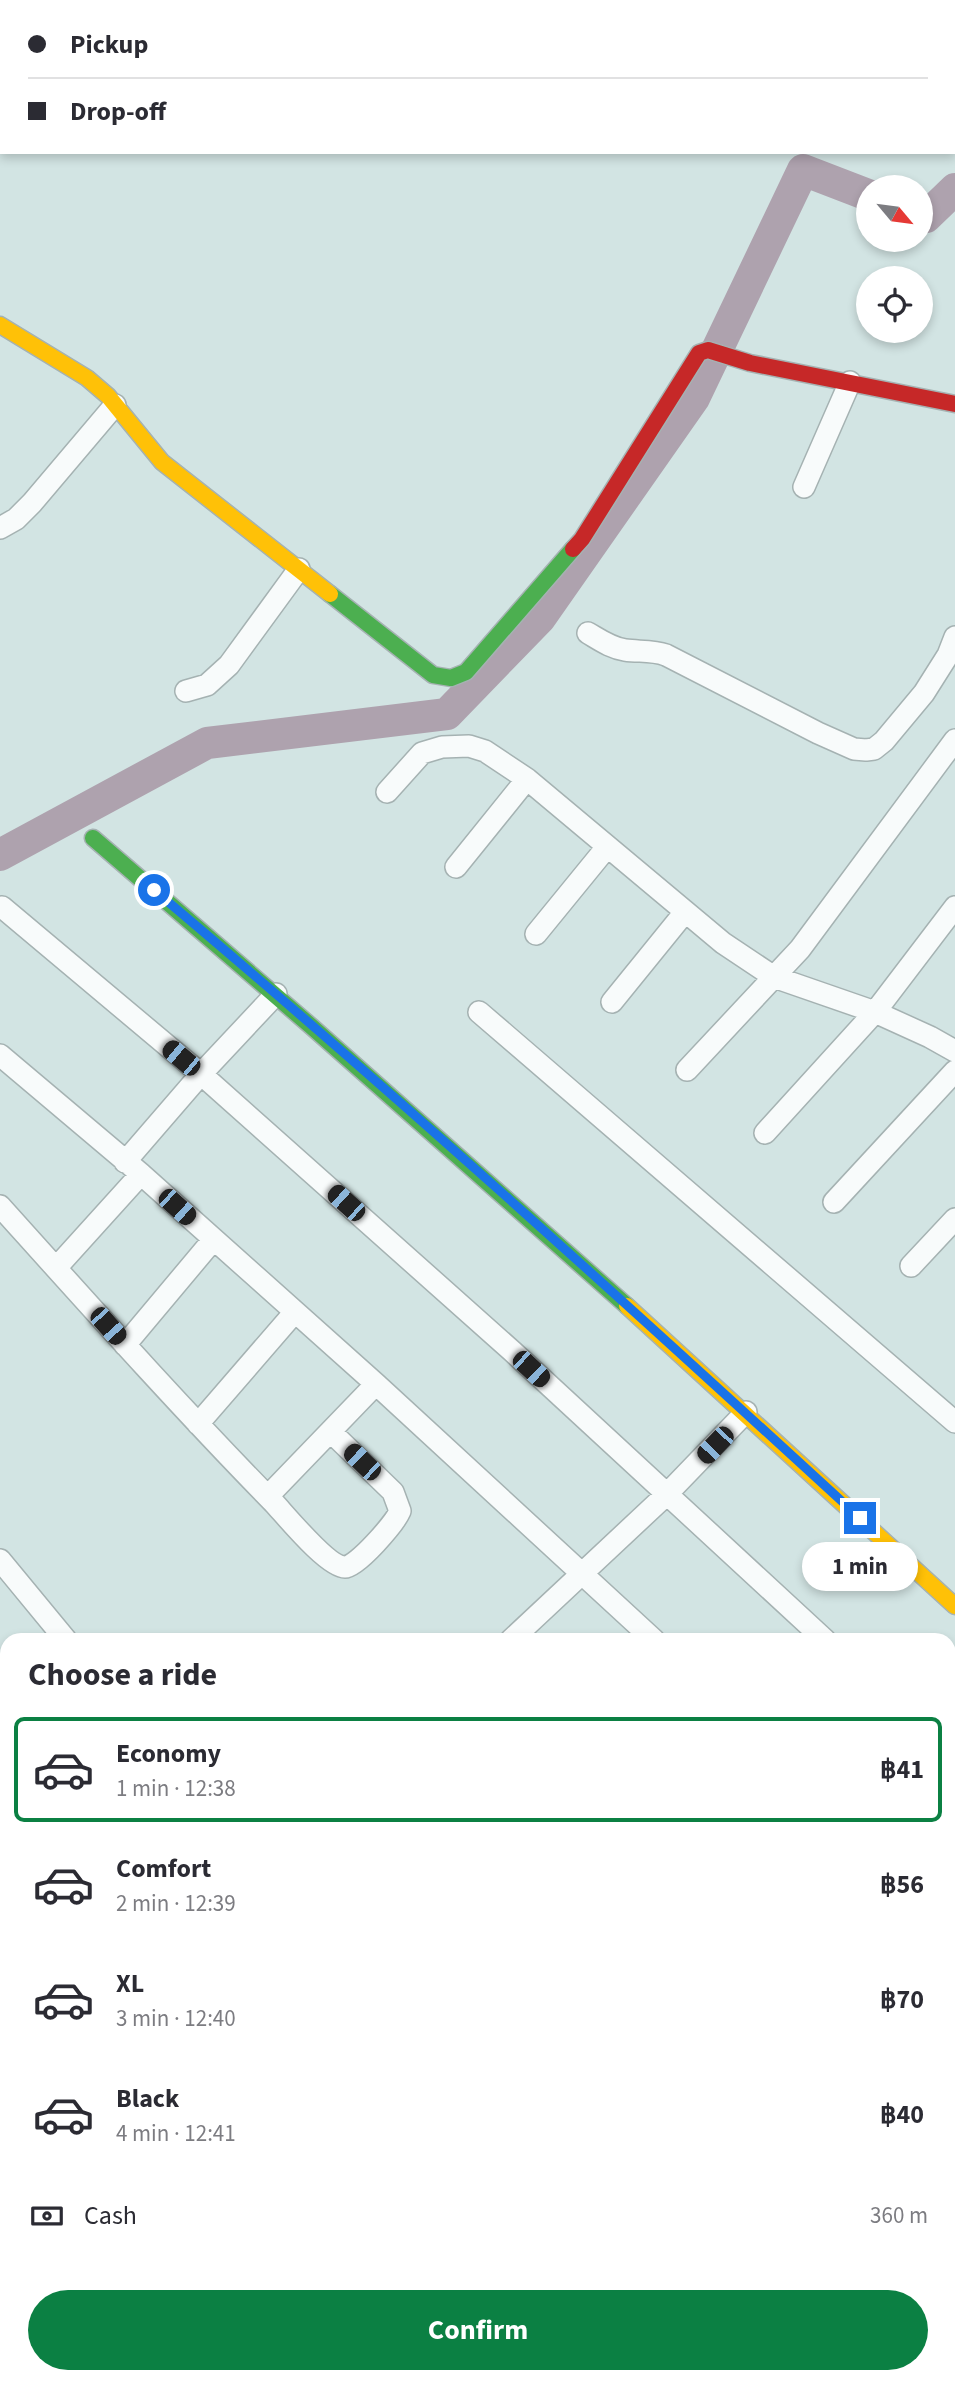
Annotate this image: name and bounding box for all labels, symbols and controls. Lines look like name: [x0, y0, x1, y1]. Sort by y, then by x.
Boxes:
text: Pickup: [70, 26, 148, 63]
text: Drop-off: [70, 93, 166, 130]
north arrow: [856, 175, 933, 252]
map controls: [856, 175, 933, 343]
button: locate: [856, 266, 933, 343]
route start: [138, 874, 170, 906]
car: [159, 1036, 204, 1080]
car: [324, 1181, 369, 1225]
car: [155, 1185, 200, 1229]
car: [87, 1303, 130, 1349]
car: [509, 1347, 554, 1391]
car: [693, 1423, 738, 1467]
car: [340, 1440, 385, 1484]
route end: [844, 1502, 876, 1534]
callout: 1 min: [802, 1542, 918, 1592]
text: 1 min: [832, 1550, 888, 1583]
text: Choose a ride: [28, 1652, 217, 1698]
text: Economy: [116, 1735, 221, 1772]
icon: car: [32, 1738, 95, 1801]
text: ฿41: [880, 1751, 924, 1788]
text: 1 min · 12:38: [116, 1772, 236, 1805]
text: Comfort: [116, 1850, 211, 1887]
icon: car: [32, 1853, 95, 1916]
text: ฿56: [880, 1866, 924, 1903]
text: 2 min · 12:39: [116, 1887, 236, 1920]
text: XL: [116, 1965, 144, 2002]
icon: car: [32, 1968, 95, 2031]
text: ฿70: [880, 1981, 924, 2018]
text: 3 min · 12:40: [116, 2002, 236, 2035]
text: Black: [116, 2080, 179, 2117]
icon: car: [32, 2083, 95, 2146]
text: ฿40: [880, 2096, 924, 2133]
text: 4 min · 12:41: [116, 2117, 236, 2150]
icon: cash: [28, 2197, 66, 2235]
text: Cash: [84, 2197, 137, 2234]
text: 360 m: [870, 2199, 928, 2232]
button: Confirm: [28, 2290, 928, 2370]

